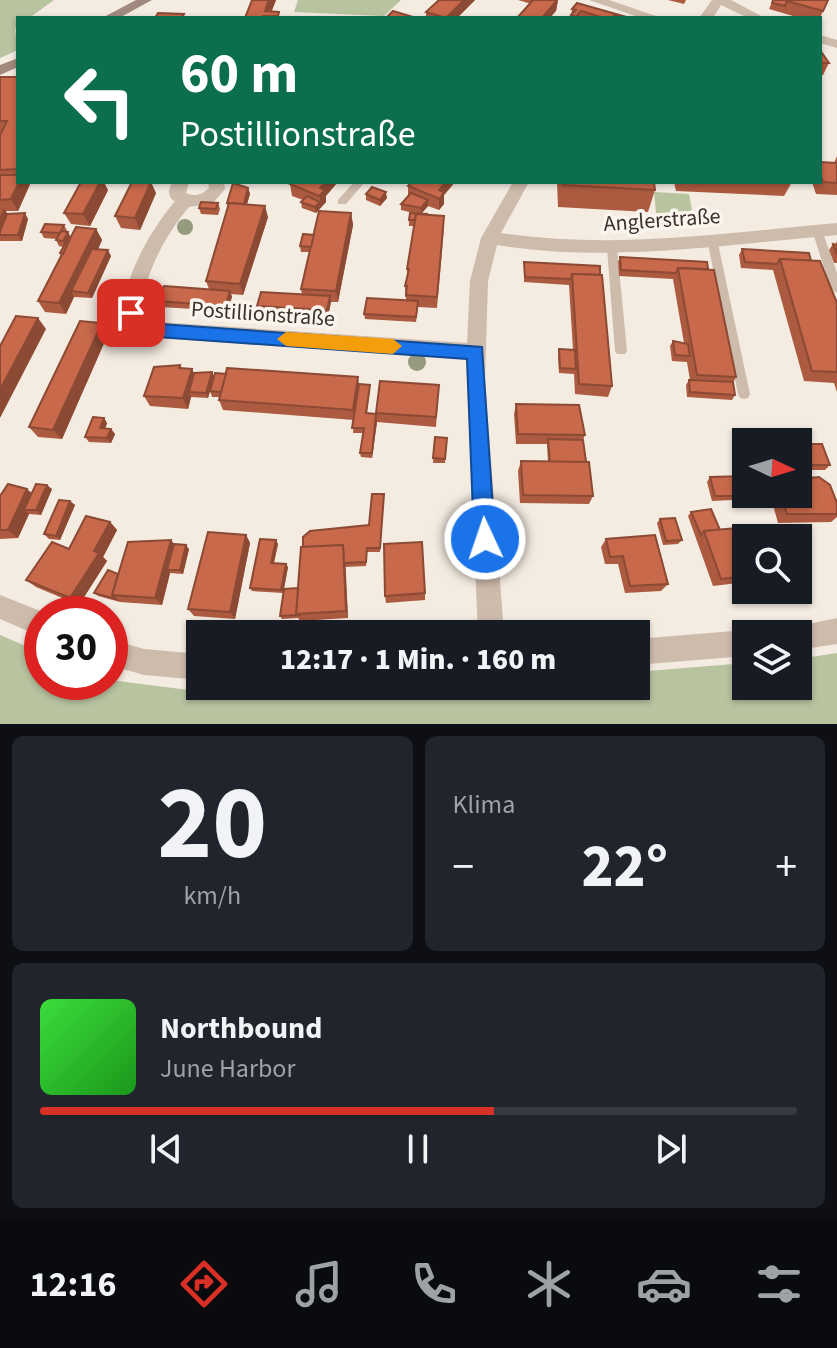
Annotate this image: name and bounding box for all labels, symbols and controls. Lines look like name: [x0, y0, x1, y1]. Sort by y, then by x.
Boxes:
text: 60 m: [180, 35, 298, 114]
icon: left: [48, 48, 152, 152]
text: Postillionstraße: [180, 109, 416, 160]
street label: Anglerstraße: [603, 200, 722, 240]
pin: [97, 279, 165, 347]
icon: arrive: [109, 291, 153, 335]
street label: Postillionstraße: [190, 293, 336, 335]
north arrow: [732, 428, 812, 508]
map controls: [732, 428, 812, 700]
position arrow: [443, 497, 527, 581]
button: search: [732, 524, 812, 604]
speed limit sign: 30: [24, 596, 128, 700]
button: layers: [732, 620, 812, 700]
text: 12:17 · 1 Min. · 160 m: [280, 638, 556, 681]
text: 20: [157, 751, 267, 899]
text: Klima: [453, 786, 515, 823]
text: 22°: [582, 825, 668, 910]
text: −: [453, 836, 474, 899]
text: +: [775, 836, 797, 899]
text: km/h: [183, 877, 241, 914]
text: Northbound: [160, 1007, 322, 1050]
text: June Harbor: [160, 1050, 296, 1087]
icon: previous: [144, 1127, 188, 1171]
icon: pause: [396, 1127, 440, 1171]
icon: next: [649, 1127, 693, 1171]
icon: directions: [176, 1256, 232, 1312]
icon: music: [291, 1256, 347, 1312]
icon: phone: [406, 1256, 462, 1312]
icon: climate: [521, 1256, 577, 1312]
icon: car: [636, 1256, 692, 1312]
icon: filters: [751, 1256, 807, 1312]
text: 12:16: [30, 1259, 116, 1310]

